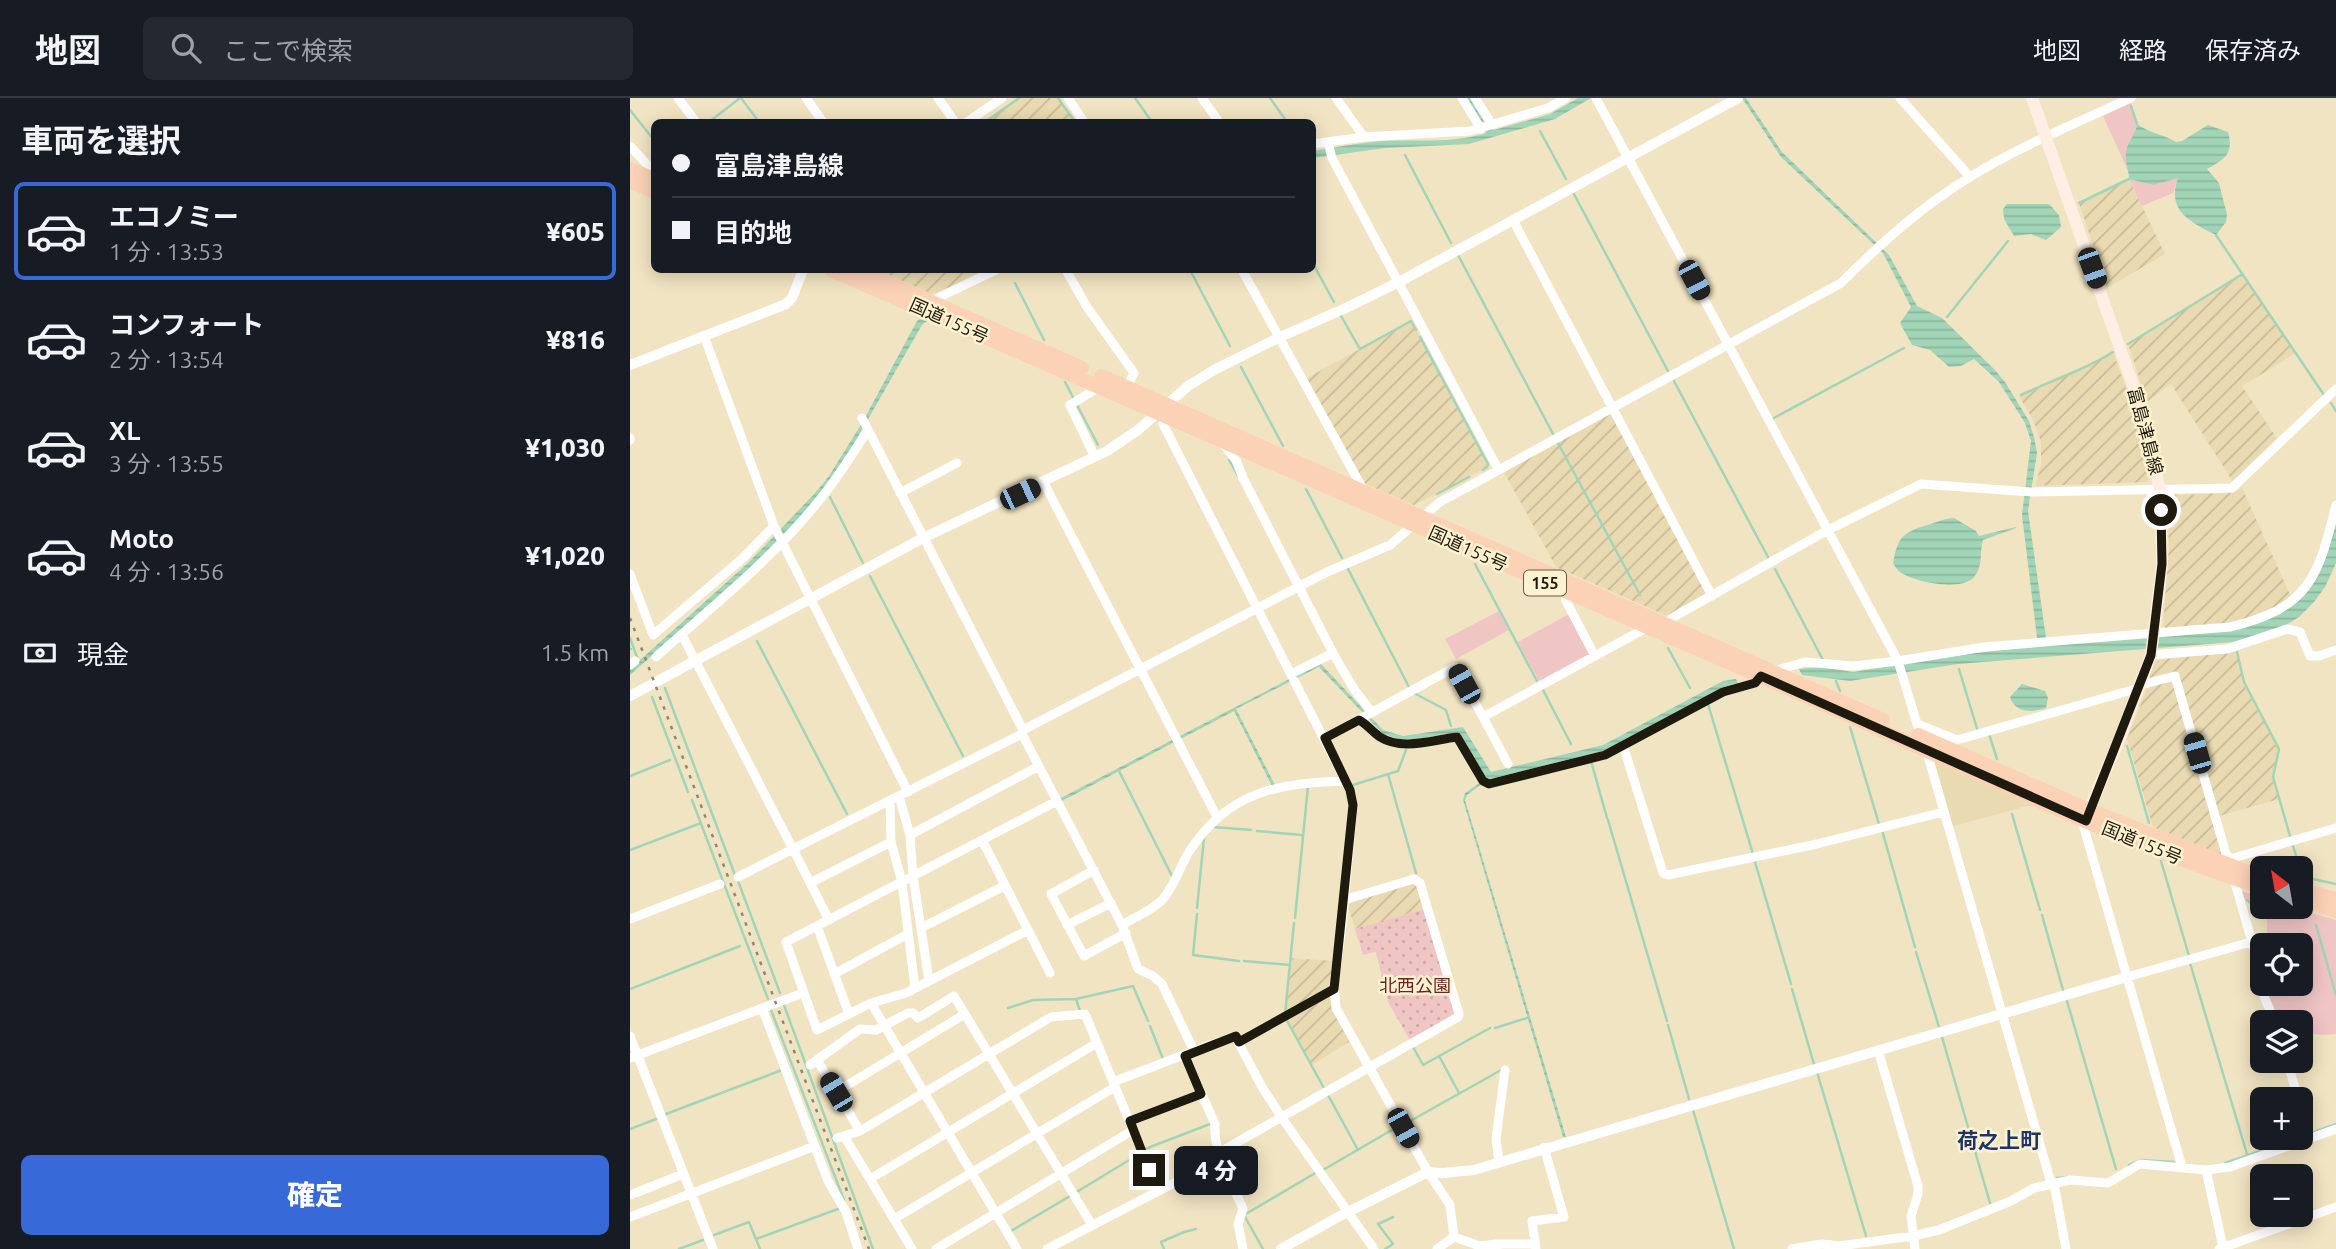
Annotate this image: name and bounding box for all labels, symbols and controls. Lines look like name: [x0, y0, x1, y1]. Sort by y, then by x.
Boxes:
search box: [143, 17, 633, 80]
icon: search: [167, 29, 205, 67]
text: 地図: [35, 31, 101, 68]
text: ここで検索: [223, 36, 353, 65]
text: 地図: [2033, 37, 2081, 64]
text: 経路: [2119, 37, 2167, 64]
text: 保存済み: [2205, 37, 2301, 64]
text: 車両を選択: [21, 122, 181, 158]
text: 富島津島線: [714, 151, 844, 180]
icon: car: [25, 200, 88, 263]
text: エコノミー: [109, 202, 239, 231]
text: ¥605: [546, 217, 605, 246]
text: 目的地: [714, 218, 792, 247]
text: 1 分 · 13:53: [109, 239, 224, 264]
car: [2075, 245, 2110, 291]
car: [1675, 257, 1714, 303]
street label: 国道155号: [907, 294, 992, 346]
icon: car: [25, 308, 88, 371]
text: コンフォート: [109, 310, 264, 339]
text: ¥816: [546, 325, 605, 354]
text: 2 分 · 13:54: [109, 347, 224, 372]
street label: 富島津島線: [2125, 385, 2167, 477]
icon: car: [25, 416, 88, 479]
text: XL: [109, 416, 140, 445]
text: ¥1,030: [525, 433, 605, 462]
text: 3 分 · 13:55: [109, 451, 224, 476]
car: [997, 476, 1044, 512]
route start: [2145, 494, 2177, 526]
street label: 国道155号: [1426, 522, 1511, 574]
icon: car: [25, 524, 88, 587]
text: Moto: [109, 524, 174, 553]
text: ¥1,020: [525, 541, 605, 570]
text: 4 分 · 13:56: [109, 559, 224, 584]
road number: 155: [1524, 570, 1566, 596]
icon: cash: [21, 634, 59, 672]
text: 現金: [77, 640, 129, 669]
text: 1.5 km: [541, 640, 609, 665]
car: [1445, 661, 1484, 707]
car: [2182, 730, 2213, 776]
street label: 国道155号: [2099, 817, 2185, 867]
north arrow: [2250, 856, 2314, 919]
map controls: [2250, 856, 2313, 1227]
button: locate: [2250, 933, 2313, 996]
park label: 北西公園: [1379, 975, 1451, 995]
button: layers: [2250, 1010, 2313, 1073]
car: [817, 1069, 856, 1115]
button: +: [2250, 1087, 2313, 1150]
car: [1384, 1105, 1423, 1151]
district label: 荷之上町: [1957, 1128, 2041, 1152]
callout: 4 分: [1174, 1146, 1258, 1194]
route end: [1133, 1154, 1165, 1186]
button: 確定: [21, 1155, 609, 1235]
text: 4 分: [1195, 1158, 1237, 1183]
button: −: [2250, 1164, 2313, 1227]

